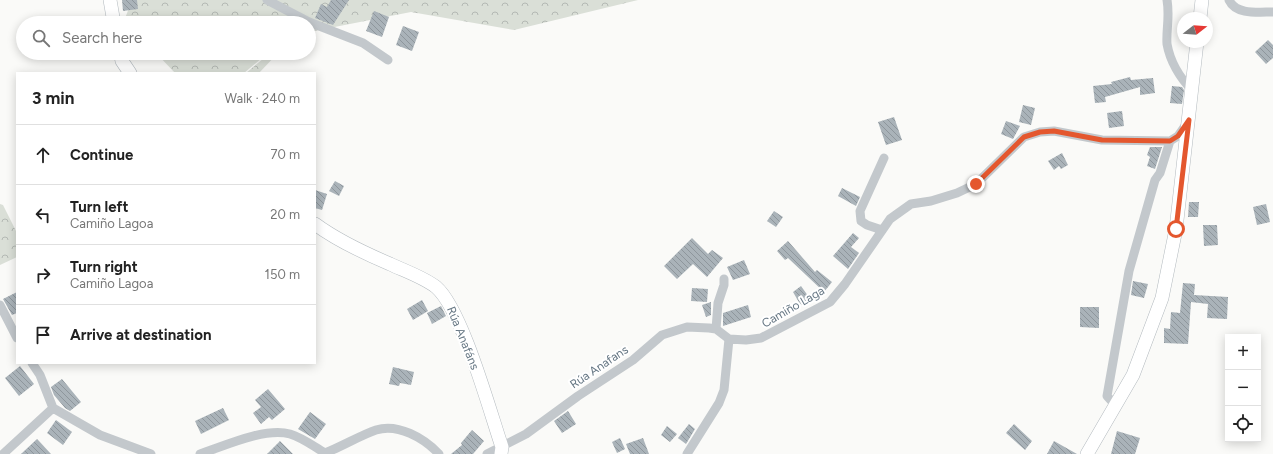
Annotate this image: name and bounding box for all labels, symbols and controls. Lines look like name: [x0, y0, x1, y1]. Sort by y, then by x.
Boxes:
north arrow: [1177, 12, 1213, 48]
search box: [16, 16, 316, 60]
icon: search: [30, 27, 52, 49]
text: Search here: [62, 29, 142, 47]
text: 3 min: [32, 88, 74, 108]
text: Walk · 240 m: [225, 91, 300, 106]
icon: ahead: [32, 144, 54, 166]
text: Continue: [70, 146, 133, 164]
text: 70 m: [270, 147, 300, 162]
route end: [967, 175, 985, 193]
text: Turn left: [70, 198, 128, 216]
icon: left: [32, 204, 54, 226]
text: 20 m: [270, 207, 300, 222]
text: Camiño Lagoa: [70, 216, 153, 231]
route start: [1167, 220, 1185, 238]
text: Turn right: [70, 258, 138, 276]
icon: right: [32, 264, 54, 286]
text: 150 m: [265, 267, 300, 282]
text: Camiño Lagoa: [70, 276, 153, 291]
street label: Camiño Laga: [759, 283, 827, 331]
street label: Rúa Anafáns: [444, 304, 482, 372]
icon: arrive: [32, 324, 54, 346]
text: Arrive at destination: [70, 326, 211, 344]
map controls: [1225, 334, 1261, 442]
button: +: [1225, 334, 1261, 370]
street label: Rúa Anafans: [567, 342, 631, 392]
button: −: [1225, 370, 1261, 406]
button: locate: [1225, 406, 1261, 442]

